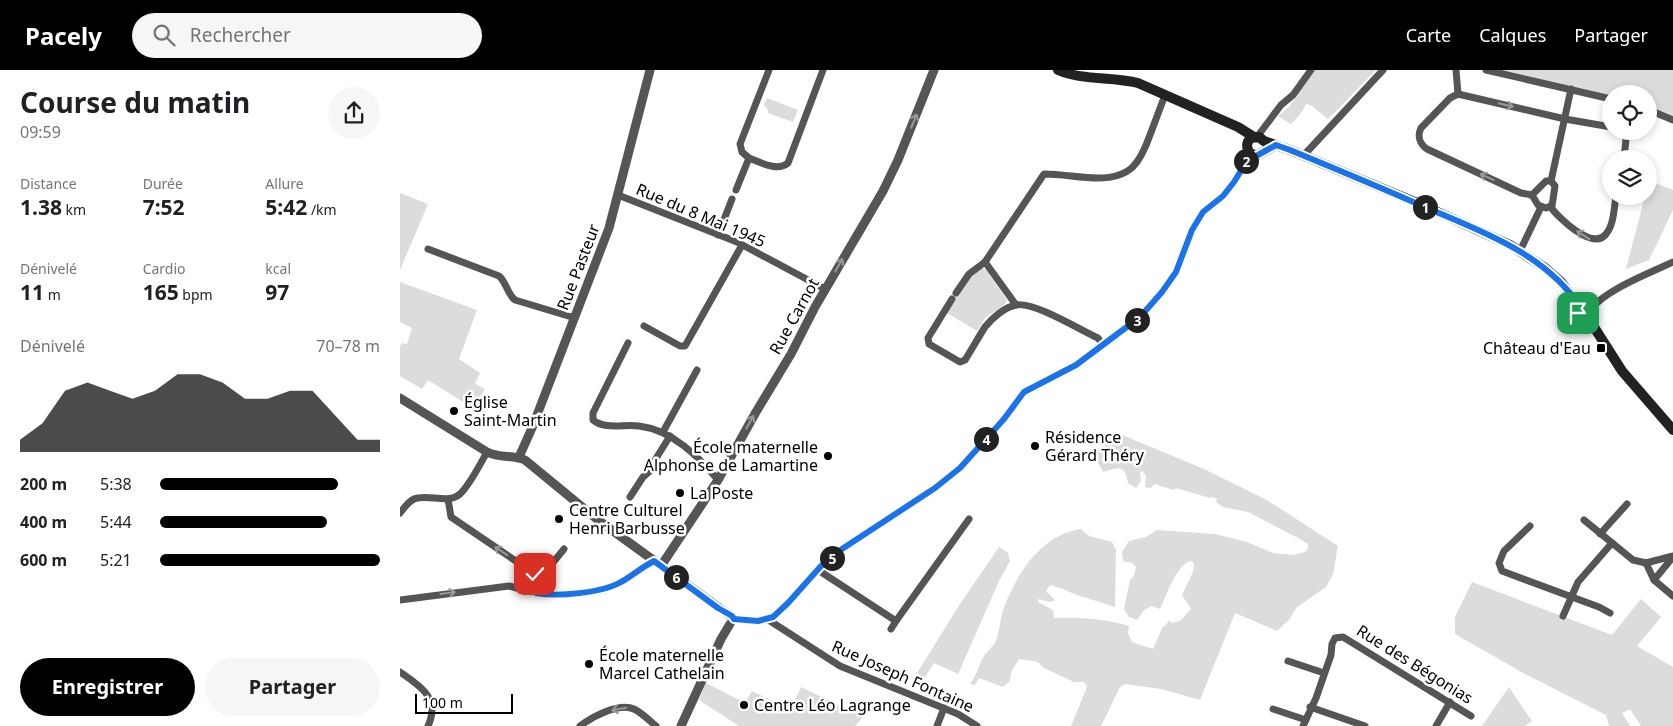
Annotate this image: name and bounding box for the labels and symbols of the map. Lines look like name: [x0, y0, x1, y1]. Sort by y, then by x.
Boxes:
one-way arrow: [1497, 101, 1513, 110]
one-way arrow: [909, 114, 919, 129]
pin: 2: [1234, 148, 1258, 174]
one-way arrow: [1480, 172, 1495, 182]
street label: Rue du 8 Mai 1945: [633, 178, 769, 252]
pin: 1: [1412, 194, 1438, 220]
street label: Rue Pasteur: [551, 220, 605, 313]
one-way arrow: [1577, 230, 1591, 240]
one-way arrow: [834, 259, 844, 273]
street label: Rue Carnot: [764, 274, 824, 358]
pin: [1557, 292, 1599, 334]
pin: 3: [1124, 308, 1150, 332]
place label: Château d'Eau: [1483, 337, 1591, 359]
marker: Château d'Eau: [1595, 342, 1607, 354]
place label: Église Saint-Martin: [464, 391, 557, 431]
marker: Église Saint-Martin: [448, 405, 460, 417]
one-way arrow: [746, 415, 756, 430]
pin: 4: [974, 426, 998, 452]
place label: Résidence Gérard Théry: [1045, 426, 1145, 466]
place label: École maternelle Alphonse de Lamartine: [644, 436, 818, 476]
marker: Résidence Gérard Théry: [1029, 440, 1041, 452]
marker: École maternelle Alphonse de Lamartine: [822, 450, 834, 462]
place label: La Poste: [690, 482, 753, 504]
marker: La Poste: [674, 487, 686, 499]
place label: Centre Culturel Henri Barbusse: [569, 499, 685, 539]
marker: Centre Culturel Henri Barbusse: [553, 513, 565, 525]
one-way arrow: [494, 546, 508, 556]
pin: 5: [820, 546, 844, 570]
pin: [514, 553, 556, 595]
pin: 6: [664, 564, 688, 590]
one-way arrow: [440, 588, 456, 598]
street label: Rue des Bégonias: [1353, 619, 1477, 709]
street label: Rue Joseph Fontaine: [828, 635, 978, 717]
place label: École maternelle Marcel Cathelain: [599, 644, 725, 684]
marker: École maternelle Marcel Cathelain: [583, 658, 595, 670]
scale bar: [415, 691, 512, 714]
place label: Centre Léo Lagrange: [754, 694, 911, 716]
marker: Centre Léo Lagrange: [738, 699, 750, 711]
one-way arrow: [611, 704, 627, 714]

